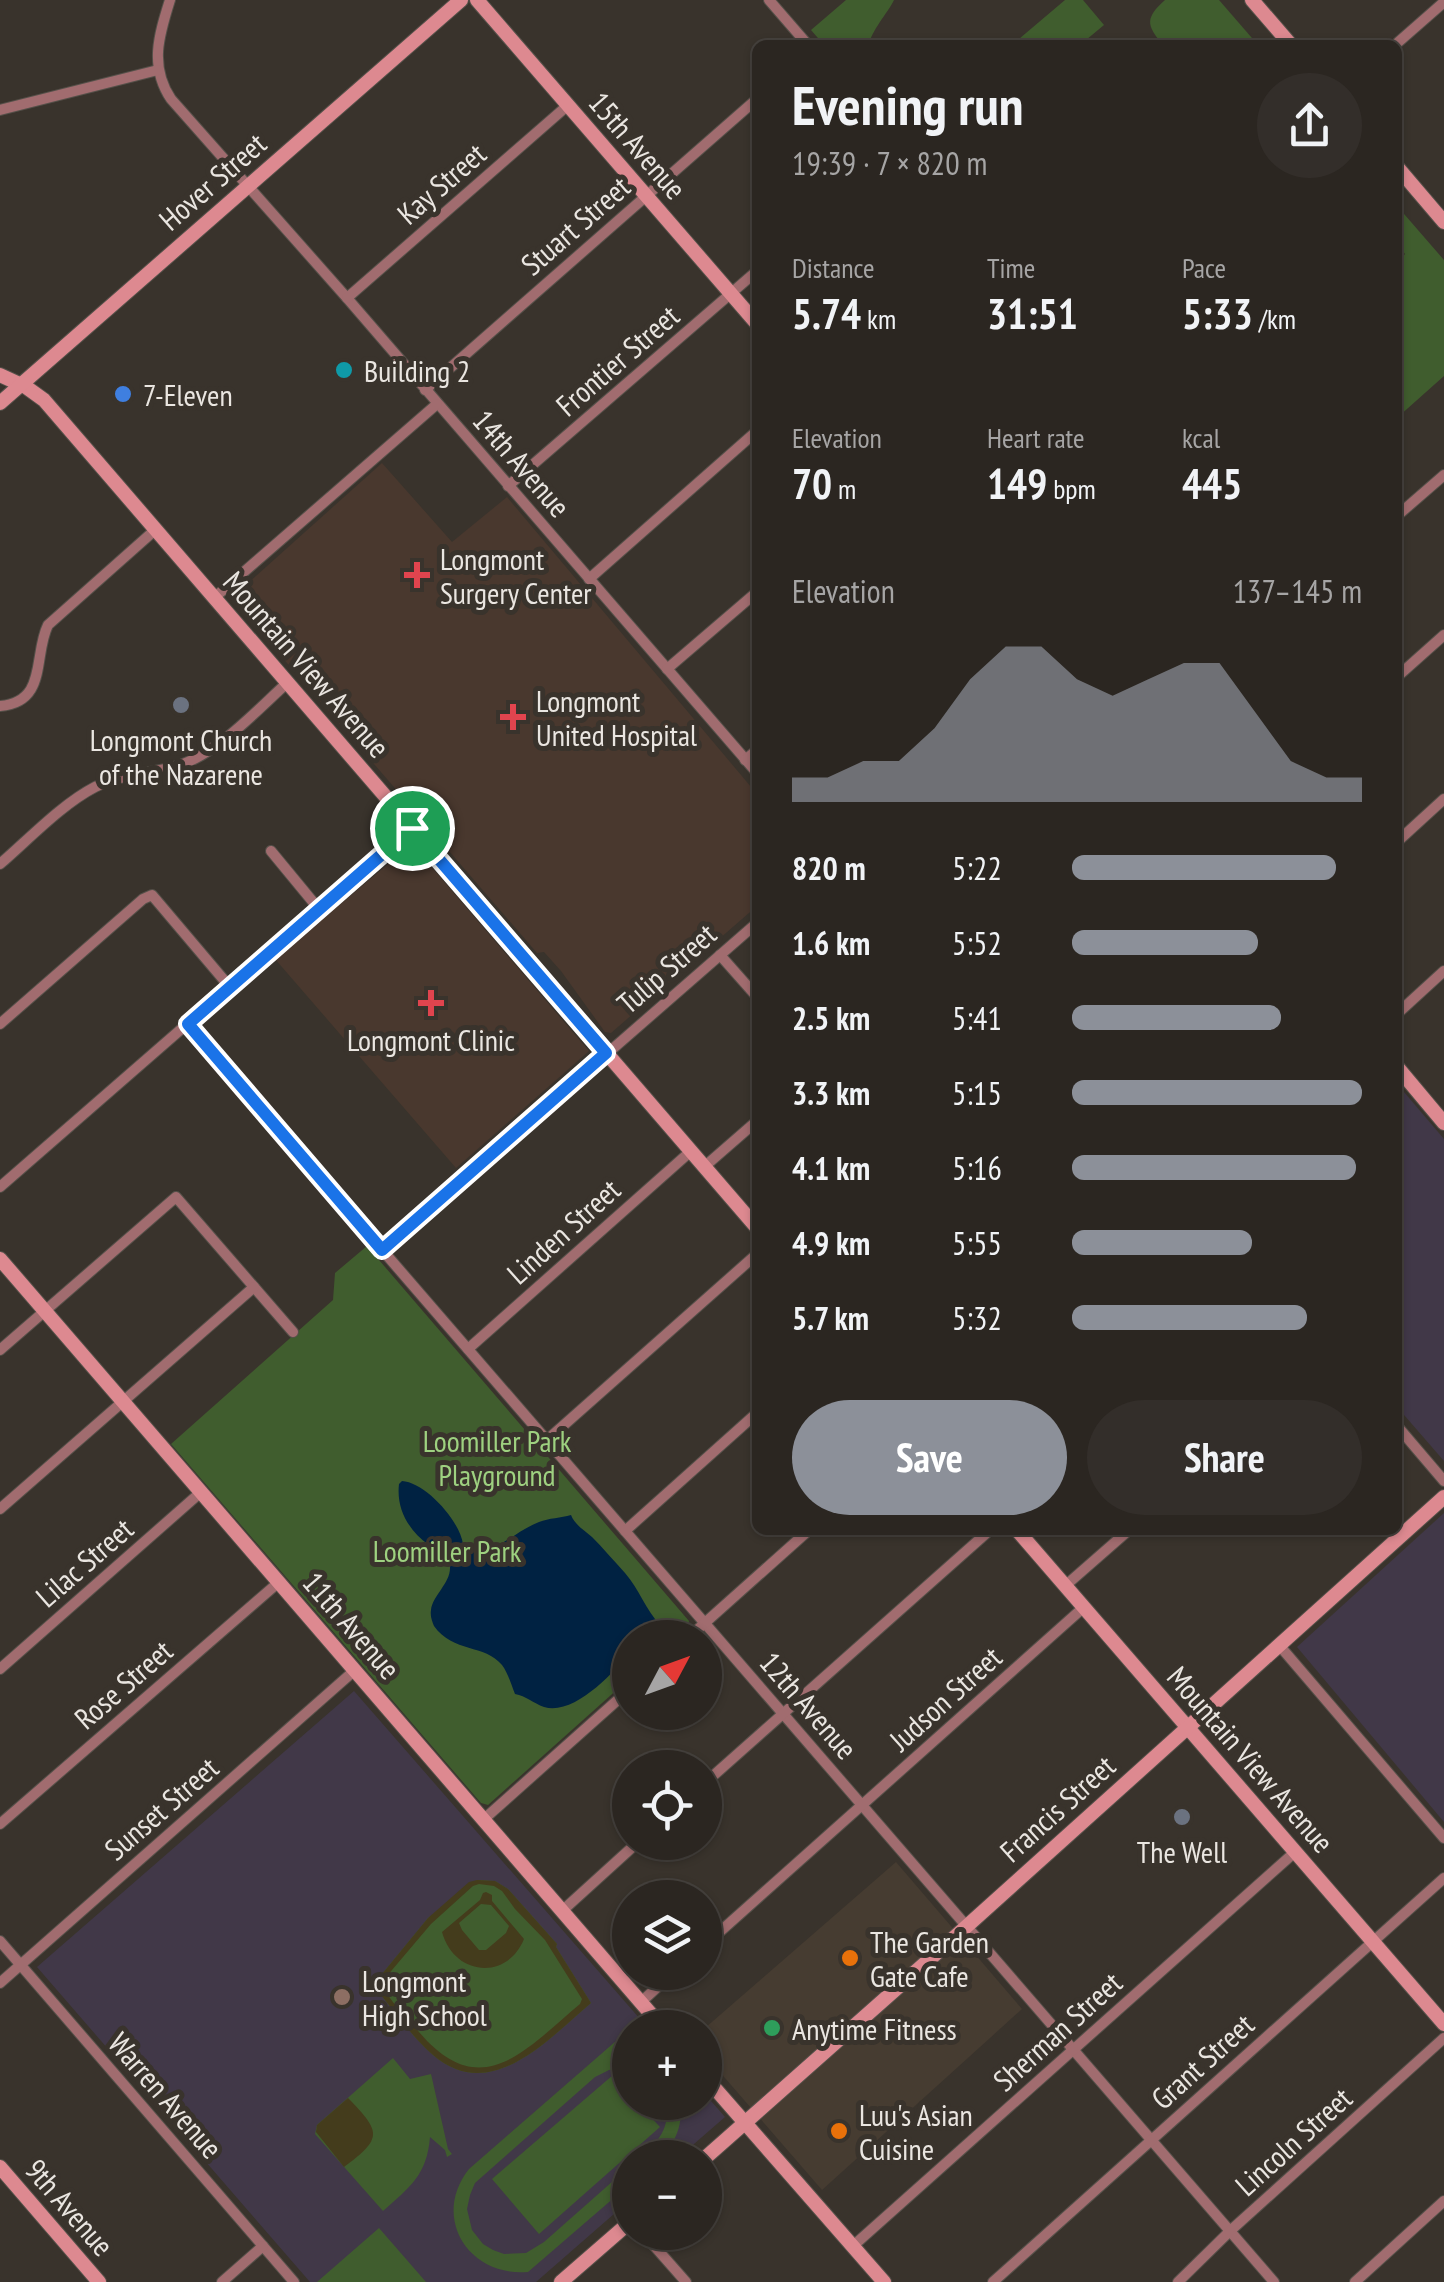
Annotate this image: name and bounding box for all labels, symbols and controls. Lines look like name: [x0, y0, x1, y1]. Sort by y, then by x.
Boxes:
text: Evening run: [792, 69, 1024, 140]
button: share: [1257, 73, 1362, 178]
street label: 15th Avenue: [581, 83, 695, 207]
street label: Hover Street: [150, 123, 274, 238]
street label: Kay Street: [389, 133, 494, 232]
text: 19:39 · 7 × 820 m: [792, 142, 987, 184]
street label: Stuart Street: [512, 167, 638, 283]
text: Distance: [792, 249, 875, 286]
text: Time: [987, 249, 1035, 286]
text: Pace: [1182, 249, 1226, 286]
text: 5.74: [792, 286, 861, 341]
text: 31:51: [987, 286, 1078, 341]
text: 5:33: [1182, 286, 1253, 341]
street label: Frontier Street: [547, 295, 687, 424]
text: km: [861, 300, 896, 337]
text: /km: [1253, 300, 1296, 337]
place label: Building 2: [364, 351, 470, 390]
marker: Building 2: [333, 359, 355, 381]
place label: 7-Eleven: [143, 375, 233, 414]
marker: 7-Eleven: [112, 383, 134, 405]
street label: 14th Avenue: [465, 401, 579, 525]
text: Elevation: [792, 419, 882, 456]
text: Heart rate: [987, 419, 1085, 456]
text: kcal: [1182, 419, 1220, 456]
text: 70: [792, 456, 832, 511]
text: 149: [987, 456, 1047, 511]
text: 445: [1182, 456, 1242, 511]
text: m: [832, 470, 856, 507]
text: bpm: [1047, 470, 1096, 507]
place label: Longmont Surgery Center: [440, 539, 592, 612]
marker: Longmont Surgery Center: [404, 562, 430, 588]
street label: Mountain View Avenue: [215, 563, 399, 765]
text: Elevation: [792, 570, 895, 612]
text: 137–145 m: [1233, 570, 1362, 612]
place label: Longmont United Hospital: [536, 681, 697, 754]
marker: Longmont Church of the Nazarene: [170, 694, 192, 716]
marker: Longmont United Hospital: [500, 704, 526, 730]
place label: Longmont Church of the Nazarene: [90, 720, 272, 793]
pin: [370, 786, 455, 871]
icon: arrive: [385, 801, 440, 856]
text: 820 m: [792, 847, 866, 889]
text: 5:22: [952, 847, 1002, 889]
street label: Tulip Street: [608, 914, 724, 1022]
text: 1.6 km: [792, 922, 870, 964]
text: 5:52: [952, 922, 1002, 964]
marker: Longmont Clinic: [418, 990, 444, 1016]
text: 2.5 km: [792, 997, 870, 1039]
text: 5:41: [952, 997, 1002, 1039]
place label: Longmont Clinic: [347, 1020, 515, 1059]
text: 3.3 km: [792, 1072, 870, 1114]
text: 5:15: [952, 1072, 1002, 1114]
text: 4.1 km: [792, 1147, 870, 1189]
text: 5:16: [952, 1147, 1002, 1189]
street label: Linden Street: [498, 1169, 628, 1292]
text: 4.9 km: [792, 1222, 870, 1264]
text: 5:55: [952, 1222, 1002, 1264]
text: 5.7 km: [792, 1297, 869, 1339]
text: 5:32: [952, 1297, 1002, 1339]
button: Save: [792, 1400, 1067, 1515]
button: Share: [1087, 1400, 1362, 1515]
park label: Loomiller Park Playground: [423, 1421, 572, 1494]
street label: Lilac Street: [27, 1509, 141, 1615]
park label: Loomiller Park: [373, 1531, 522, 1570]
street label: 11th Avenue: [295, 1563, 409, 1687]
north arrow: [612, 1620, 722, 1730]
map controls: [612, 1620, 722, 2250]
street label: Rose Street: [66, 1630, 181, 1737]
street label: Judson Street: [880, 1637, 1010, 1759]
street label: 12th Avenue: [752, 1643, 866, 1767]
street label: Mountain View Avenue: [1159, 1658, 1343, 1860]
street label: Francis Street: [991, 1746, 1123, 1870]
street label: Sunset Street: [96, 1747, 227, 1868]
button: locate: [612, 1750, 722, 1860]
marker: The Well: [1171, 1806, 1193, 1828]
place label: The Well: [1137, 1832, 1227, 1871]
button: layers: [612, 1880, 722, 1990]
place label: The Garden Gate Cafe: [870, 1922, 989, 1995]
marker: The Garden Gate Cafe: [839, 1947, 861, 1969]
place label: Longmont High School: [362, 1961, 487, 2034]
street label: Sherman Street: [985, 1963, 1130, 2099]
marker: Longmont High School: [331, 1986, 353, 2008]
street label: Grant Street: [1143, 2004, 1262, 2117]
place label: Anytime Fitness: [792, 2009, 957, 2048]
button: +: [612, 2010, 722, 2120]
marker: Anytime Fitness: [761, 2017, 783, 2039]
street label: Warren Avenue: [101, 2024, 231, 2166]
street label: Lincoln Street: [1226, 2078, 1360, 2204]
place label: Luu's Asian Cuisine: [859, 2095, 973, 2168]
marker: Luu's Asian Cuisine: [828, 2120, 850, 2142]
button: −: [612, 2140, 722, 2250]
street label: 9th Avenue: [17, 2150, 123, 2264]

